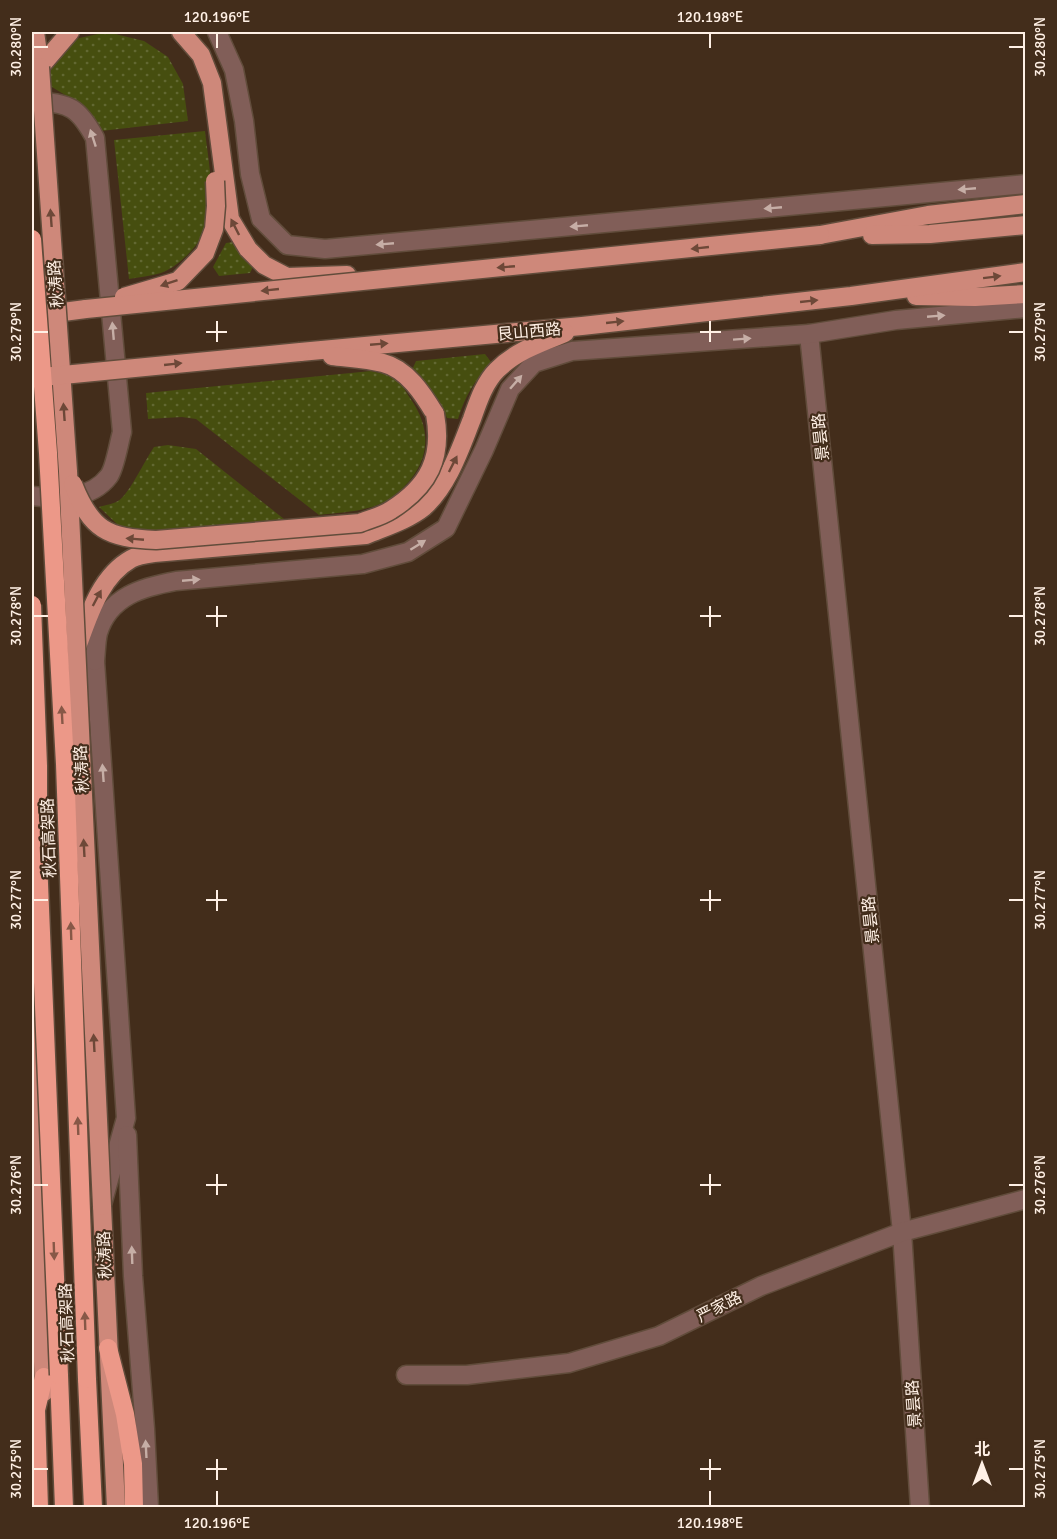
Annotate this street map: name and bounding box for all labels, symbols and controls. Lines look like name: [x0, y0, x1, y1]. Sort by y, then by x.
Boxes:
text: 120.196°E: [184, 8, 250, 26]
text: 120.198°E: [677, 8, 743, 26]
text: 30.280°N: [7, 17, 25, 77]
text: 30.280°N: [1031, 17, 1049, 77]
one-way arrow: [88, 129, 97, 147]
one-way arrow: [958, 184, 977, 194]
one-way arrow: [764, 203, 783, 213]
one-way arrow: [46, 208, 56, 227]
one-way arrow: [230, 218, 239, 235]
one-way arrow: [569, 221, 588, 231]
one-way arrow: [375, 239, 394, 248]
one-way arrow: [690, 243, 709, 253]
street label: 秋涛路: [44, 259, 68, 309]
one-way arrow: [496, 262, 515, 272]
one-way arrow: [983, 272, 1002, 281]
one-way arrow: [160, 278, 178, 288]
one-way arrow: [260, 285, 279, 295]
one-way arrow: [800, 296, 819, 306]
text: 30.279°N: [7, 302, 25, 362]
text: 30.279°N: [1031, 302, 1049, 362]
one-way arrow: [926, 311, 945, 321]
one-way arrow: [606, 317, 625, 327]
street label: 艮山西路: [496, 319, 562, 345]
one-way arrow: [108, 322, 118, 341]
one-way arrow: [733, 334, 752, 343]
one-way arrow: [370, 339, 389, 349]
one-way arrow: [164, 359, 183, 369]
one-way arrow: [509, 375, 522, 390]
one-way arrow: [59, 403, 69, 422]
street label: 景昙路: [809, 412, 833, 462]
one-way arrow: [448, 456, 458, 473]
one-way arrow: [126, 534, 145, 544]
one-way arrow: [410, 540, 426, 551]
one-way arrow: [182, 575, 201, 585]
text: 30.278°N: [7, 586, 25, 646]
text: 30.278°N: [1031, 586, 1049, 646]
one-way arrow: [92, 589, 102, 606]
one-way arrow: [58, 706, 67, 725]
street label: 秋涛路: [71, 744, 93, 793]
one-way arrow: [98, 764, 107, 783]
street label: 秋石高架路: [38, 798, 60, 878]
one-way arrow: [80, 838, 89, 857]
text: 30.277°N: [7, 870, 25, 930]
text: 30.277°N: [1031, 870, 1049, 930]
street label: 景昙路: [859, 895, 883, 945]
one-way arrow: [67, 921, 76, 940]
one-way arrow: [89, 1033, 98, 1052]
one-way arrow: [74, 1116, 83, 1135]
text: 30.276°N: [7, 1155, 25, 1215]
text: 30.276°N: [1031, 1155, 1049, 1215]
street label: 秋涛路: [94, 1231, 116, 1279]
one-way arrow: [49, 1241, 58, 1260]
one-way arrow: [127, 1245, 136, 1264]
street label: 秋石高架路: [56, 1283, 78, 1363]
street label: 严家路: [694, 1287, 745, 1327]
one-way arrow: [81, 1311, 90, 1330]
street label: 景昙路: [902, 1379, 926, 1429]
north arrow: [952, 1434, 1012, 1494]
text: 30.275°N: [7, 1439, 25, 1499]
text: 30.275°N: [1031, 1439, 1049, 1499]
one-way arrow: [142, 1440, 151, 1459]
text: 北: [974, 1440, 990, 1460]
text: 120.196°E: [184, 1514, 250, 1532]
text: 120.198°E: [677, 1514, 743, 1532]

